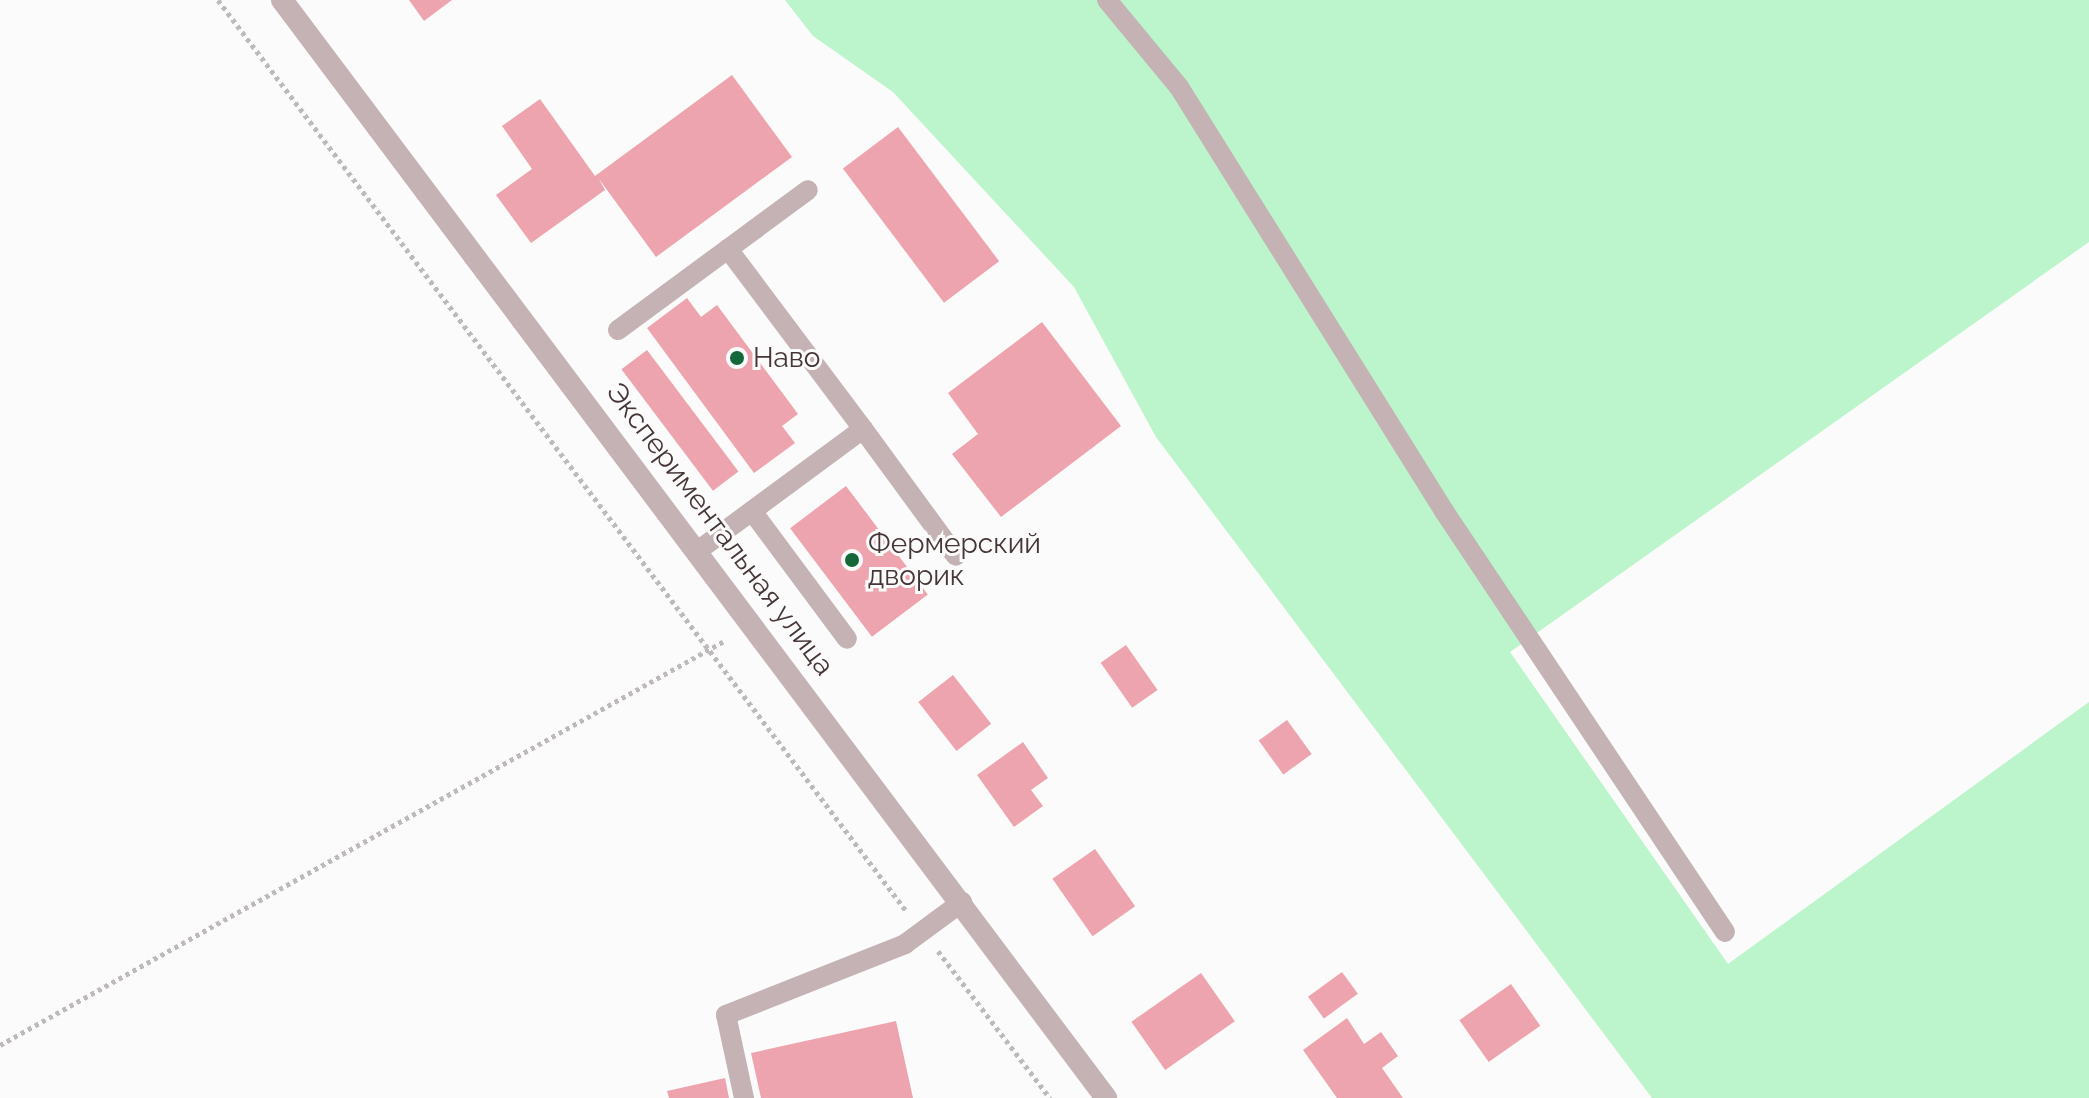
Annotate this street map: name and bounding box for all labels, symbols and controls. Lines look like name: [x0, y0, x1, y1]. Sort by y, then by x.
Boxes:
place label: Наво: [753, 341, 820, 375]
marker: Наво: [728, 349, 746, 367]
street label: Экспериментальная улица: [599, 376, 841, 682]
place label: Фермерский дворик: [868, 527, 1041, 593]
marker: Фермерский дворик: [843, 551, 861, 569]

